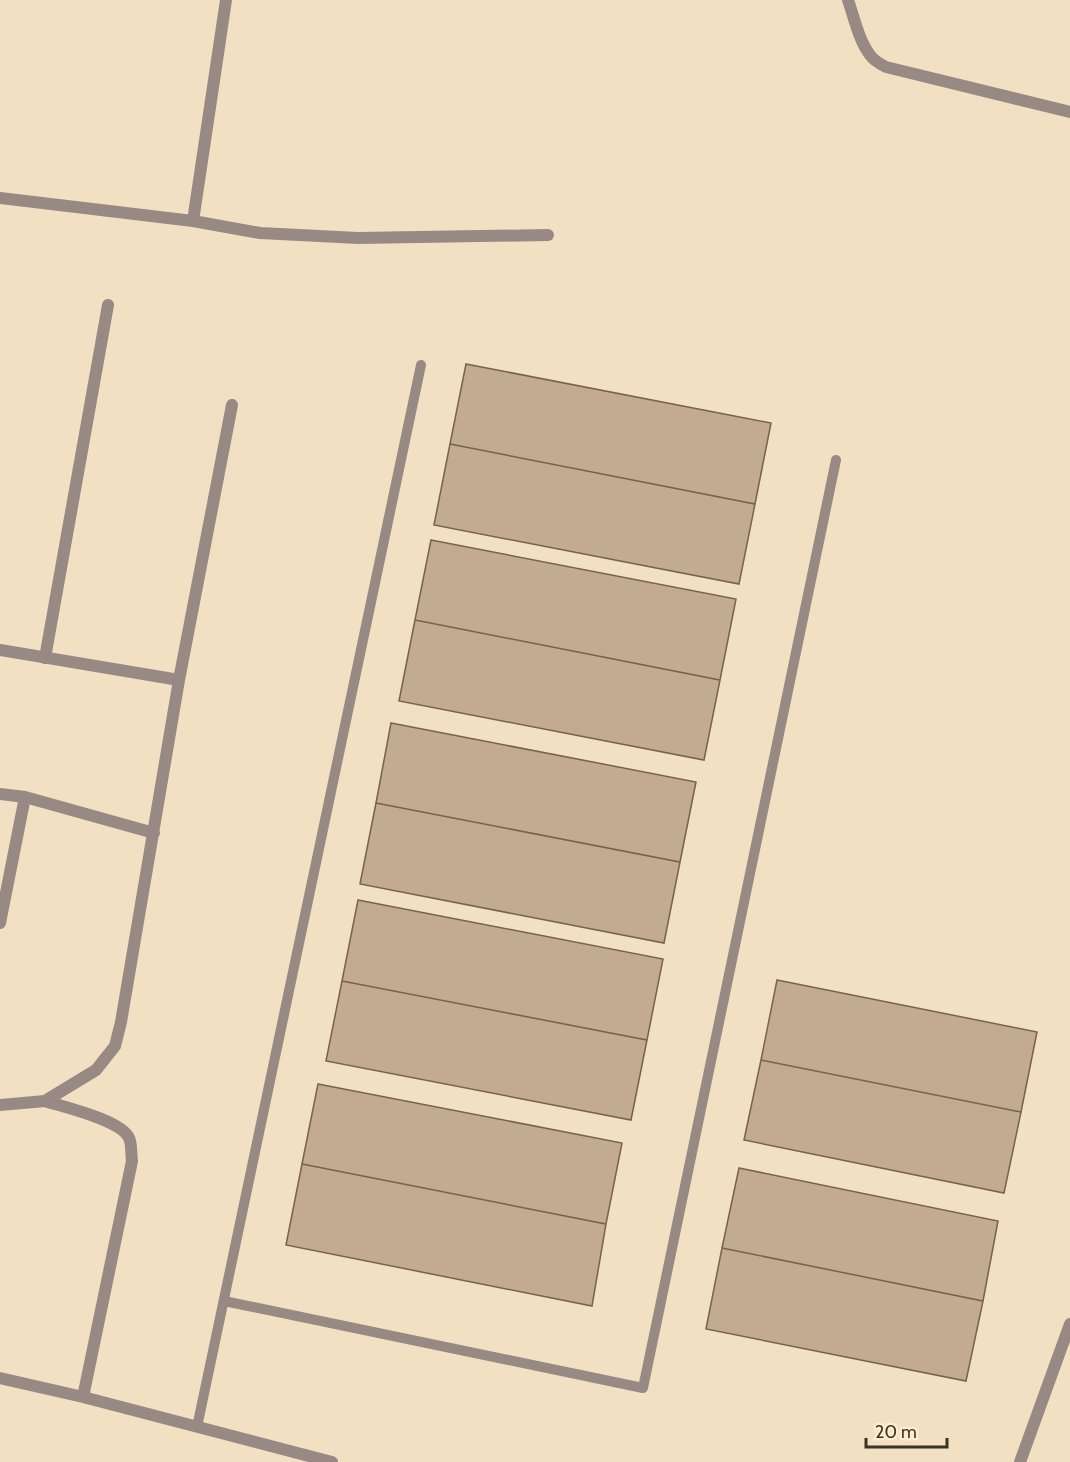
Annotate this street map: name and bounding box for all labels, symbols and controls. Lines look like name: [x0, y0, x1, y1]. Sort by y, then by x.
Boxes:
scale bar: [866, 1411, 947, 1449]
text: 20 m: [875, 1421, 917, 1443]

